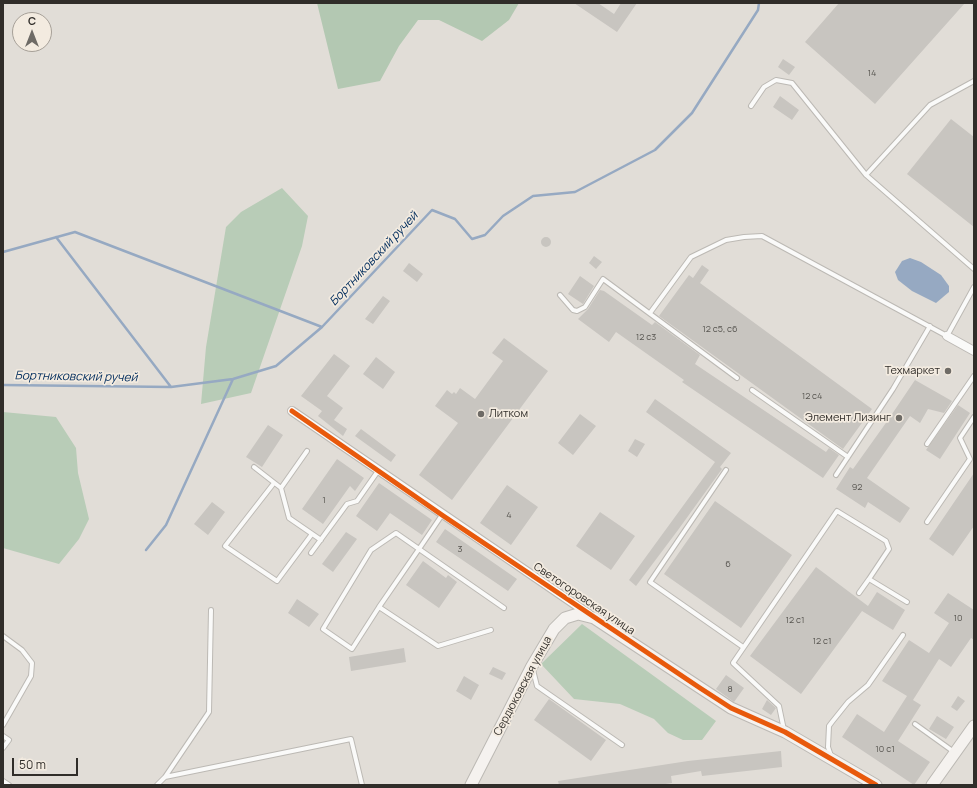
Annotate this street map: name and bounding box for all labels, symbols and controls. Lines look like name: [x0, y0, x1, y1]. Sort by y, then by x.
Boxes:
north arrow: [12, 12, 52, 52]
text: С: [28, 13, 36, 28]
house number: 14: [868, 68, 876, 78]
water label: Бортниковский ручей: [327, 209, 421, 309]
house number: 12 с5, с6: [702, 324, 738, 334]
house number: 12 с3: [636, 332, 656, 342]
place label: Техмаркет: [885, 364, 940, 378]
marker: Техмаркет: [943, 366, 953, 376]
water label: Бортниковский ручей: [14, 369, 138, 385]
house number: 12 с4: [802, 391, 822, 401]
place label: Литком: [489, 407, 528, 421]
marker: Литком: [476, 409, 486, 419]
place label: Элемент Лизинг: [805, 411, 891, 425]
marker: Элемент Лизинг: [894, 413, 904, 423]
house number: 92: [852, 482, 862, 492]
house number: 1: [322, 495, 326, 505]
house number: 4: [506, 510, 512, 520]
house number: 3: [458, 544, 462, 554]
house number: 6: [725, 559, 731, 569]
street label: Светогоровская улица: [531, 560, 637, 638]
house number: 10: [954, 613, 962, 623]
house number: 12 с1: [786, 615, 804, 625]
street label: Сердюковская улица: [491, 634, 555, 738]
house number: 12 с1: [813, 636, 831, 646]
house number: 8: [727, 684, 733, 694]
house number: 10 с1: [875, 744, 895, 754]
scale bar: [14, 750, 80, 776]
text: 50 m: [19, 756, 46, 773]

